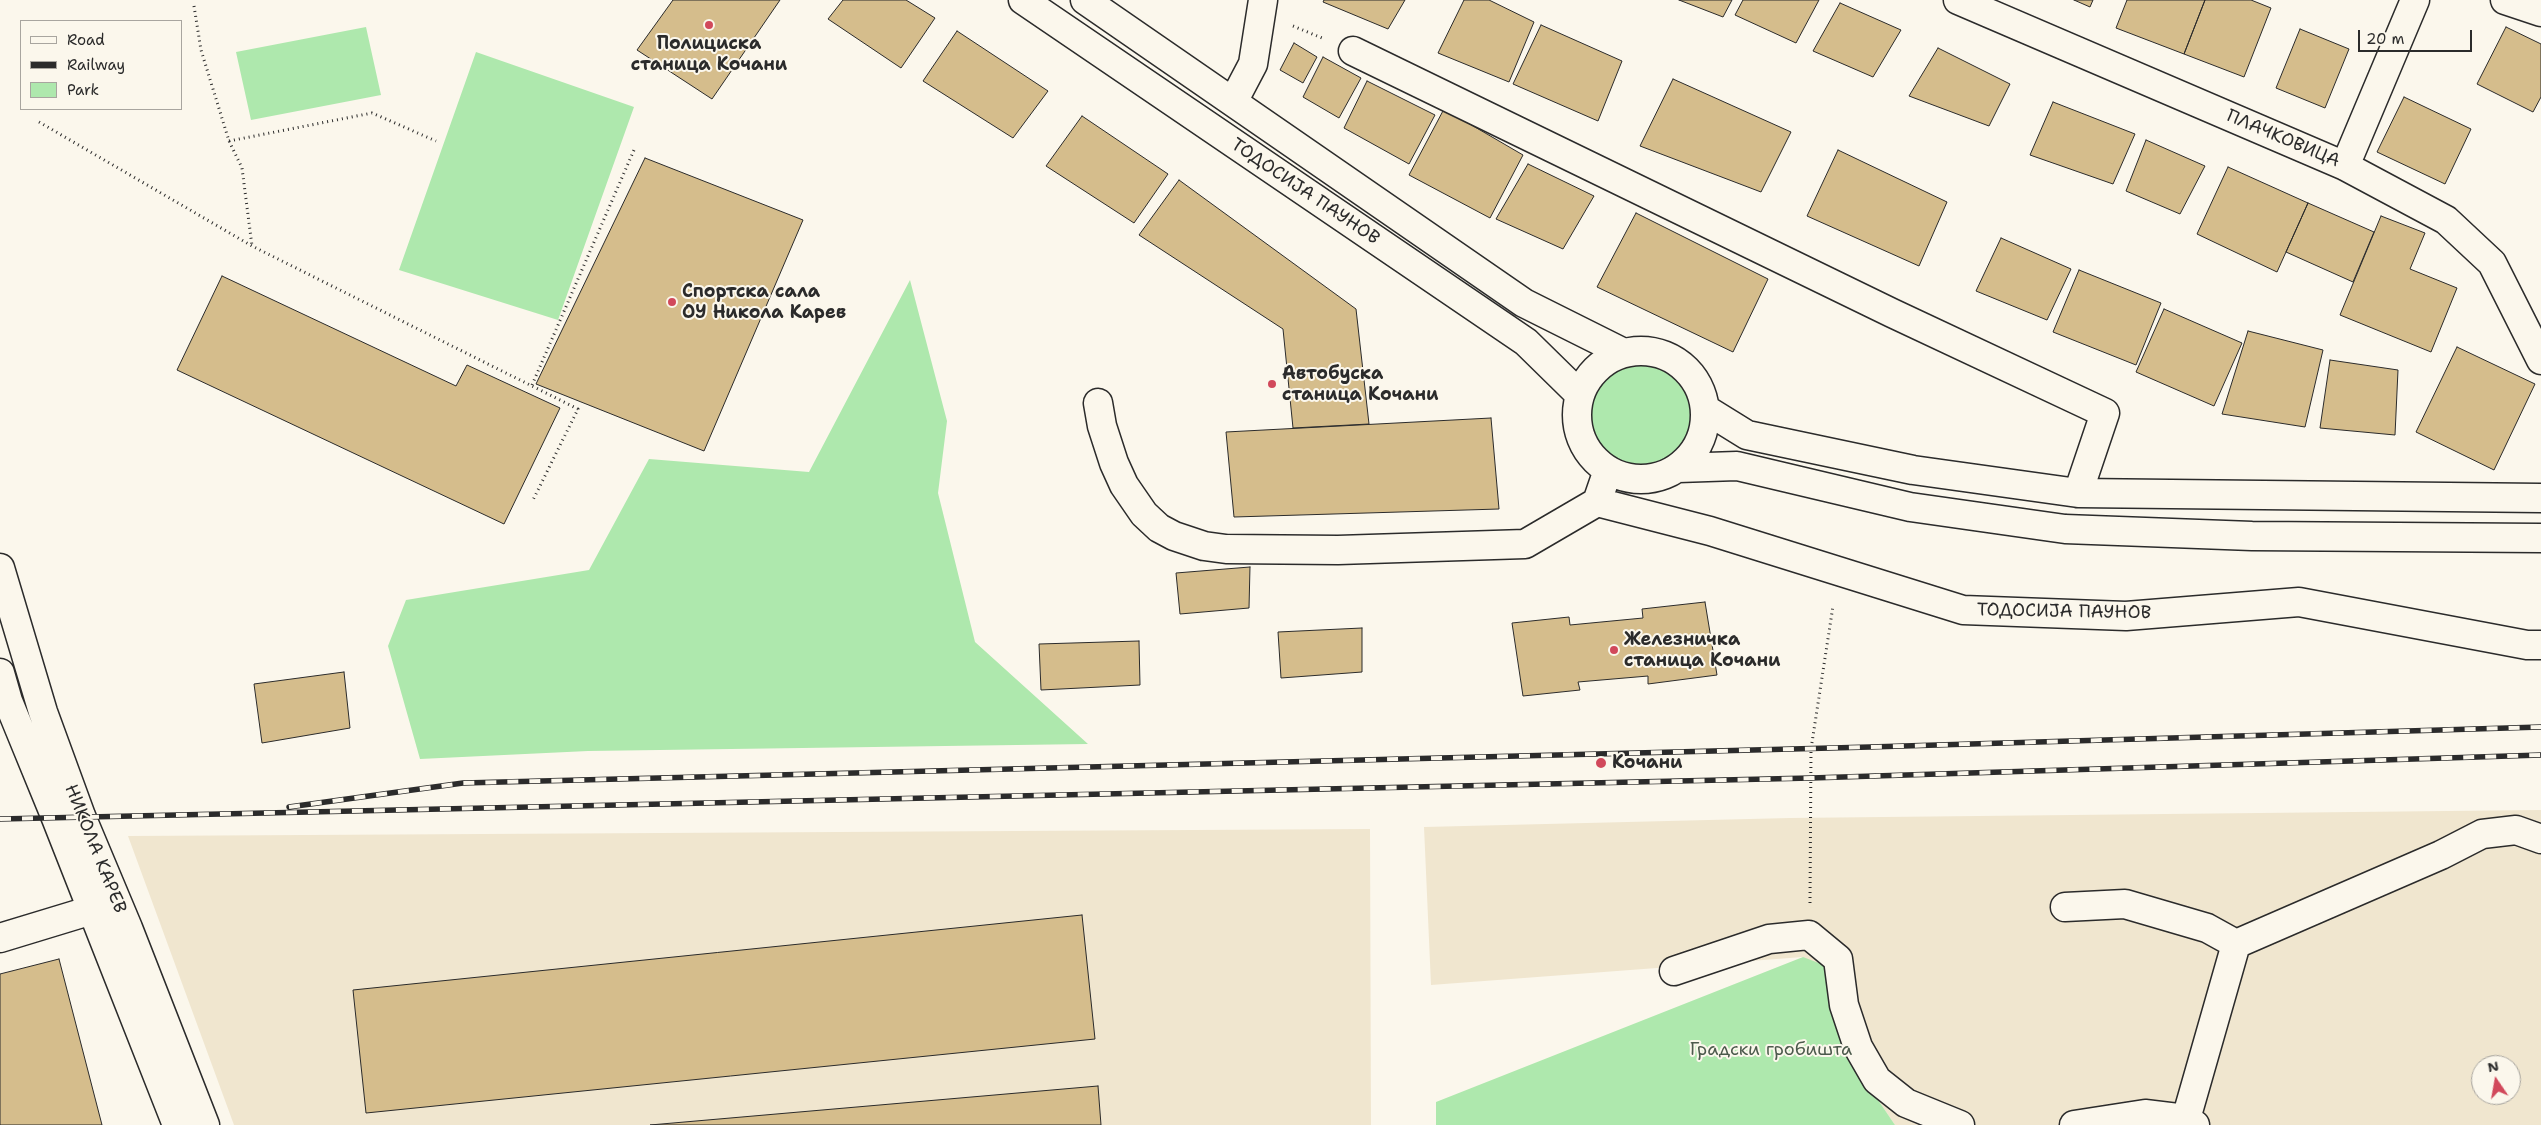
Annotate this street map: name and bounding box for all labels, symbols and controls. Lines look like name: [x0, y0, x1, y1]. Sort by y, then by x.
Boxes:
marker: Полициска станица Кочани: [703, 19, 715, 31]
legend: [20, 20, 182, 110]
scale bar: [2361, 20, 2475, 52]
text: 20 m: [2366, 29, 2405, 49]
text: Road: [67, 30, 105, 50]
place label: Полициска станица Кочани: [631, 33, 787, 76]
text: Railway: [67, 55, 125, 75]
text: Park: [67, 80, 99, 100]
street label: ПЛАЧКОВИЦА: [2223, 105, 2343, 173]
street label: ТОДОСИЈА ПАУНОВ: [1227, 134, 1383, 250]
place label: Спортска сала ОУ Никола Карев: [682, 281, 846, 324]
marker: Спортска сала ОУ Никола Карев: [666, 296, 678, 308]
place label: Автобуска станица Кочани: [1282, 363, 1438, 406]
marker: Автобуска станица Кочани: [1266, 378, 1278, 390]
street label: ТОДОСИЈА ПАУНОВ: [1977, 600, 2151, 624]
place label: Железничка станица Кочани: [1624, 629, 1780, 672]
marker: Железничка станица Кочани: [1608, 644, 1620, 656]
place label: Кочани: [1612, 752, 1682, 774]
marker: Кочани: [1594, 756, 1608, 770]
street label: НИКОЛА КАРЕВ: [59, 781, 131, 917]
park label: Градски гробишта: [1690, 1039, 1852, 1061]
north arrow: [2471, 1055, 2521, 1105]
text: N: [2486, 1056, 2500, 1076]

